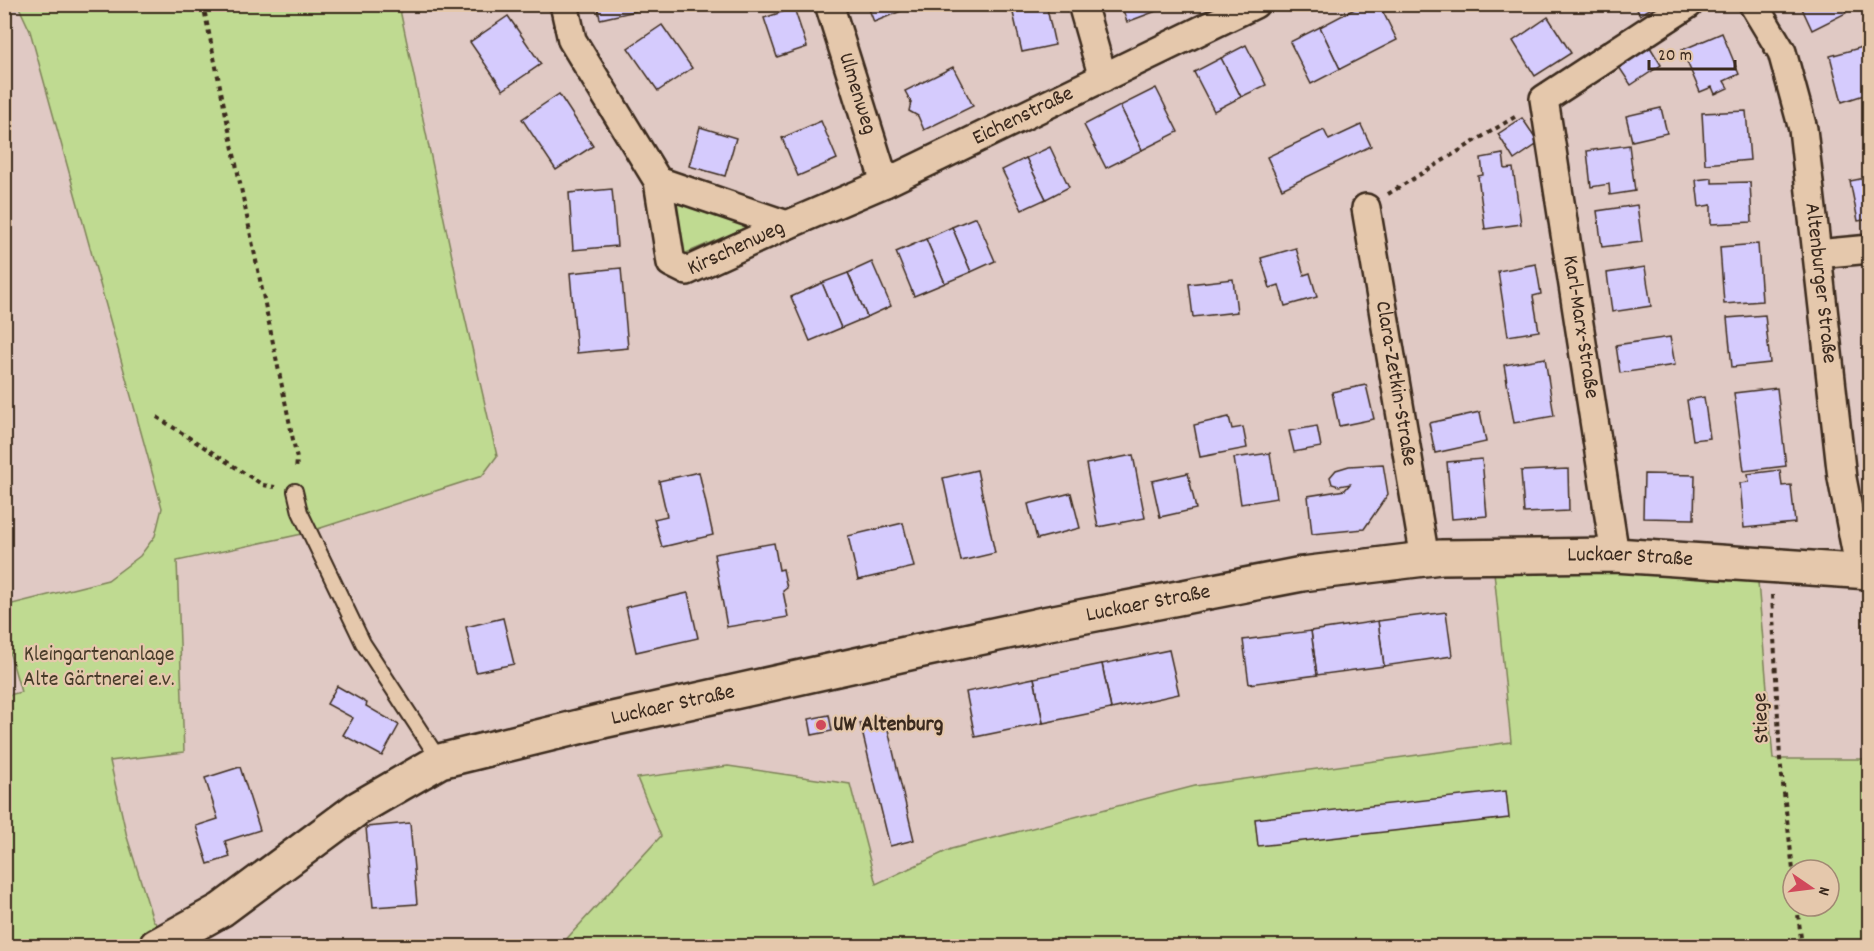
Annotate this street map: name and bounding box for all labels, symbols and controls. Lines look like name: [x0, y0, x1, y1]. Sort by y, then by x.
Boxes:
scale bar: [1649, 33, 1734, 71]
text: 20 m: [1658, 44, 1692, 69]
street label: Ulmenweg: [830, 49, 884, 139]
street label: Eichenstraße: [967, 79, 1079, 154]
street label: Altenburger Straße: [1796, 201, 1845, 365]
street label: Kirschenweg: [682, 213, 790, 284]
street label: Karl-Marx-Straße: [1553, 253, 1607, 401]
street label: Clara-Zetkin-Straße: [1366, 299, 1425, 469]
street label: Luckaer Straße: [1567, 539, 1694, 576]
street label: Luckaer Straße: [1083, 577, 1213, 631]
park label: Kleingartenanlage Alte Gärtnerei e.v.: [23, 640, 175, 696]
street label: Luckaer Straße: [608, 677, 738, 734]
street label: Stiege: [1745, 692, 1779, 744]
place label: UW Altenburg: [833, 710, 944, 741]
marker: UW Altenburg: [814, 718, 828, 732]
north arrow: [1781, 858, 1841, 918]
text: N: [1811, 884, 1835, 898]

